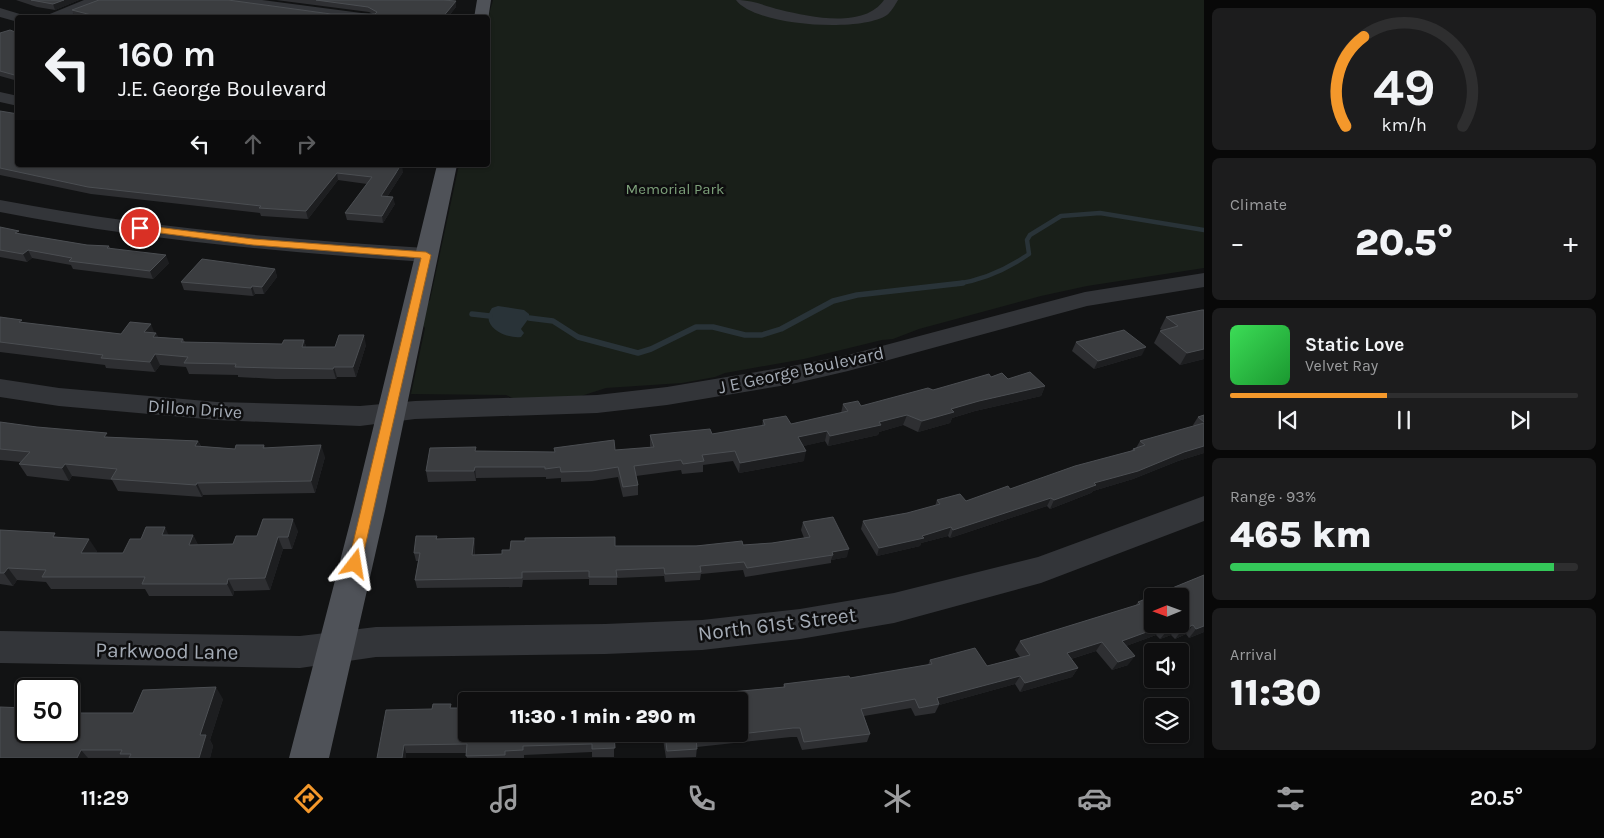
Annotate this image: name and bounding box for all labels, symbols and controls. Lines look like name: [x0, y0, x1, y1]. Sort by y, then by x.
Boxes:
text: 160 m: [118, 34, 216, 75]
icon: left: [35, 35, 100, 100]
text: 49: [1373, 57, 1435, 118]
text: J.E. George Boulevard: [118, 76, 327, 102]
text: km/h: [1381, 115, 1427, 136]
icon: left: [186, 130, 214, 158]
icon: ahead: [239, 130, 267, 158]
icon: right: [292, 130, 320, 158]
park label: Memorial Park: [626, 180, 724, 198]
text: Climate: [1230, 195, 1287, 214]
pin: [119, 207, 161, 249]
icon: arrive: [126, 214, 154, 242]
text: 20.5°: [1355, 220, 1453, 265]
text: −: [1230, 226, 1245, 259]
text: +: [1563, 226, 1578, 259]
text: Static Love: [1305, 334, 1404, 356]
street label: J E George Boulevard: [716, 342, 886, 398]
text: Velvet Ray: [1305, 356, 1378, 375]
street label: Dillon Drive: [147, 395, 243, 423]
icon: previous: [1274, 406, 1302, 434]
icon: pause: [1390, 406, 1418, 434]
icon: next: [1506, 406, 1534, 434]
text: Range · 93%: [1230, 487, 1316, 506]
text: 465 km: [1230, 512, 1372, 557]
position arrow: [328, 537, 380, 589]
north arrow: [1144, 588, 1189, 632]
map controls: [1144, 588, 1189, 743]
street label: North 61st Street: [696, 602, 858, 646]
street label: Parkwood Lane: [95, 638, 239, 664]
button: sound: [1144, 643, 1189, 688]
text: Arrival: [1230, 645, 1277, 664]
text: 11:30: [1230, 670, 1321, 715]
speed limit sign: 50: [15, 678, 80, 743]
button: layers: [1144, 698, 1189, 743]
text: 11:30 · 1 min · 290 m: [510, 706, 696, 728]
icon: directions: [291, 781, 326, 816]
icon: music: [487, 781, 522, 816]
icon: phone: [684, 781, 719, 816]
icon: climate: [880, 781, 915, 816]
icon: car: [1077, 781, 1112, 816]
icon: filters: [1273, 781, 1308, 816]
text: 11:29: [81, 785, 129, 811]
text: 20.5°: [1470, 785, 1523, 811]

